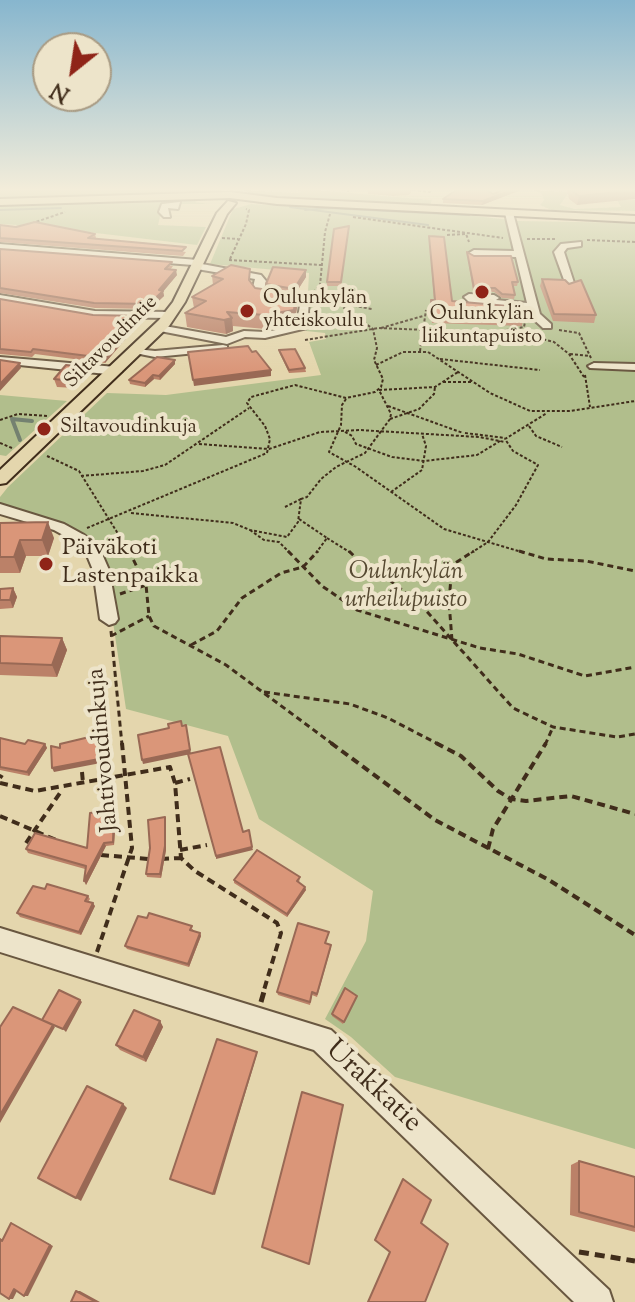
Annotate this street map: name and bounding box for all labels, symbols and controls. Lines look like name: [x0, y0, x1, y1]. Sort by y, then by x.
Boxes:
north arrow: [32, 32, 112, 112]
text: N: [45, 73, 77, 109]
marker: Oulunkylän liikuntapuisto: [473, 283, 491, 301]
place label: Oulunkylän yhteiskoulu: [263, 288, 367, 335]
street label: Siltavoudintie: [61, 292, 163, 394]
marker: Oulunkylän yhteiskoulu: [238, 302, 256, 320]
place label: Oulunkylän liikuntapuisto: [422, 304, 542, 351]
place label: Siltavoudinkuja: [60, 417, 197, 441]
marker: Siltavoudinkuja: [35, 420, 53, 438]
place label: Päiväkoti Lastenpaikka: [62, 536, 199, 592]
marker: Päiväkoti Lastenpaikka: [37, 555, 55, 573]
park label: Oulunkylän urheilupuisto: [345, 560, 467, 616]
street label: Jahtivoudinkuja: [83, 667, 127, 833]
street label: Urakkatie: [317, 1035, 427, 1141]

